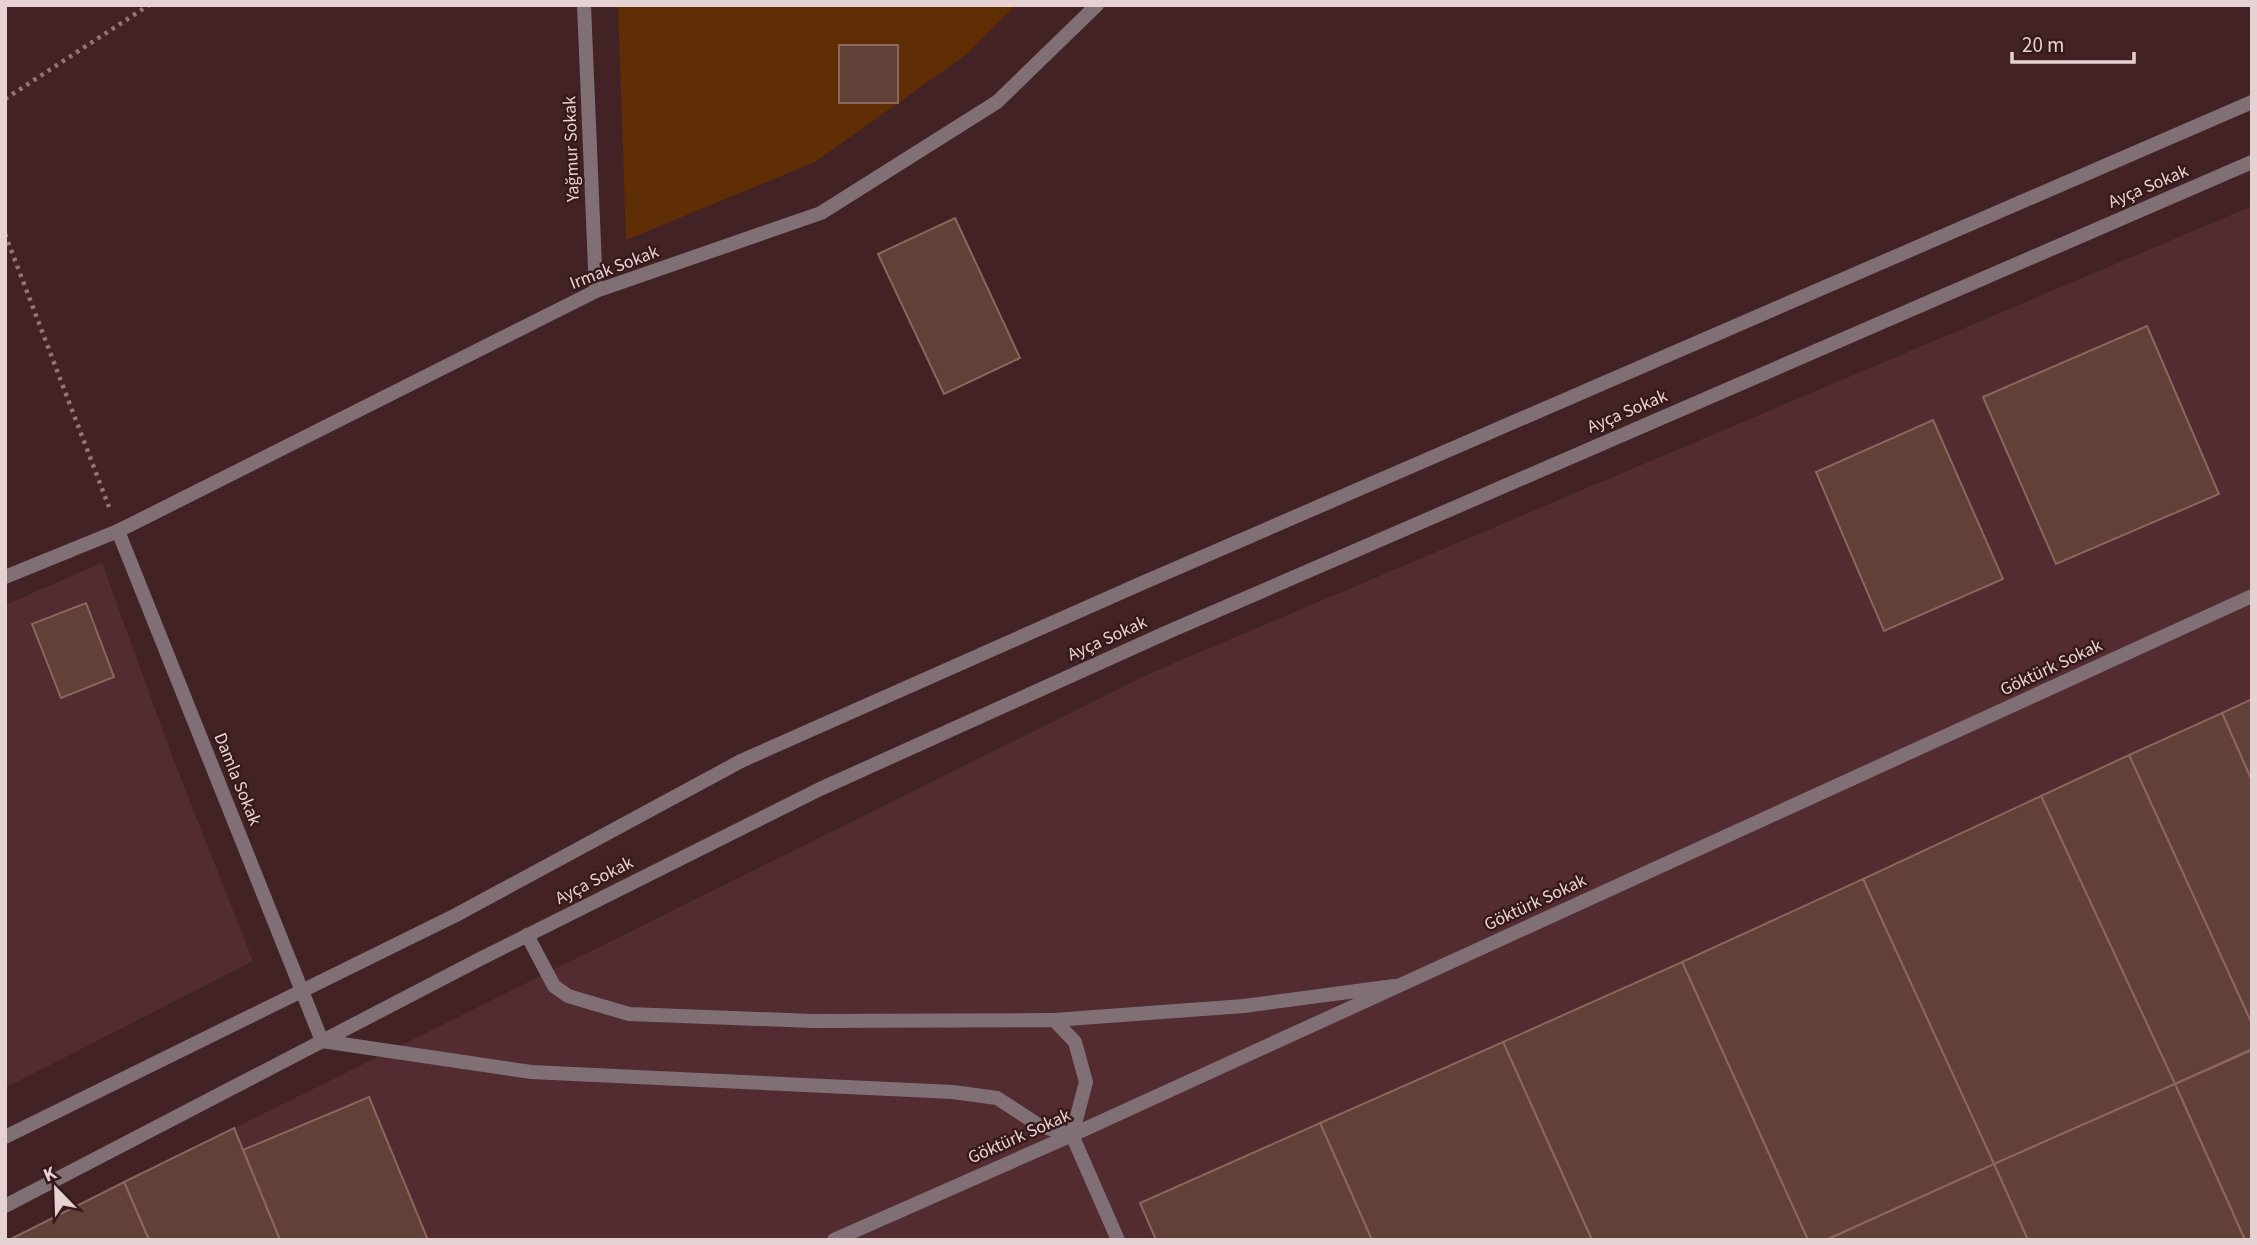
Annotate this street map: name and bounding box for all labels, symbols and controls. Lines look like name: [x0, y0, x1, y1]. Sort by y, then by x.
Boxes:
scale bar: [2012, 21, 2134, 65]
text: 20 m: [2022, 30, 2064, 60]
street label: Yağmur Sokak: [557, 95, 586, 203]
street label: Ayça Sokak: [2104, 158, 2192, 215]
street label: Irmak Sokak: [566, 239, 662, 296]
street label: Ayça Sokak: [1583, 383, 1671, 440]
street label: Ayça Sokak: [1063, 610, 1151, 667]
street label: Göktürk Sokak: [1996, 633, 2106, 702]
street label: Damla Sokak: [208, 729, 268, 830]
street label: Ayça Sokak: [551, 850, 638, 911]
street label: Göktürk Sokak: [1480, 868, 1590, 937]
street label: Göktürk Sokak: [964, 1103, 1075, 1170]
north arrow: [21, 1154, 91, 1224]
text: K: [39, 1160, 61, 1189]

